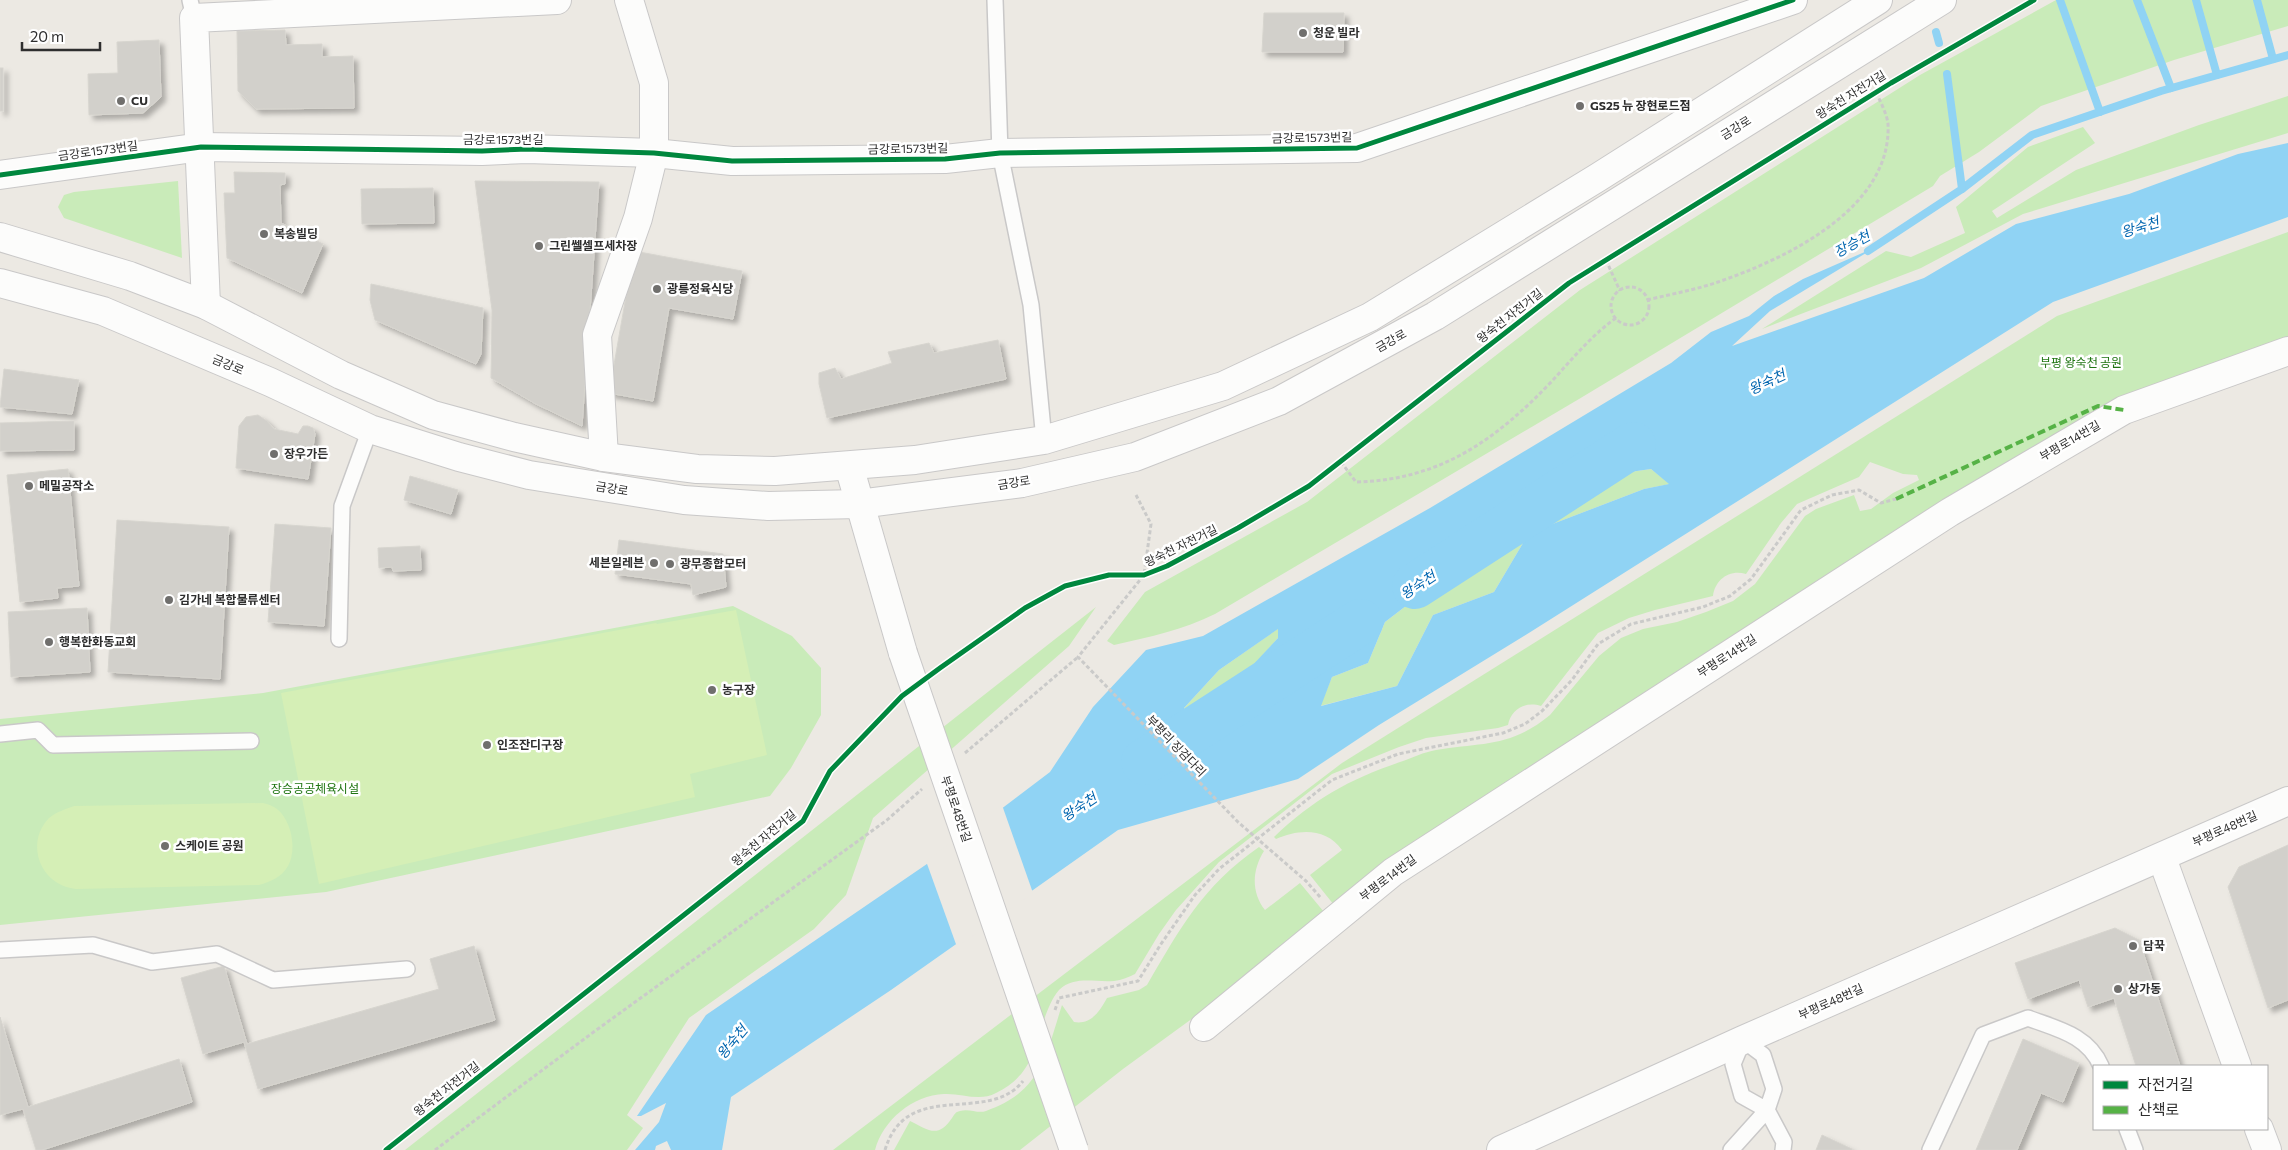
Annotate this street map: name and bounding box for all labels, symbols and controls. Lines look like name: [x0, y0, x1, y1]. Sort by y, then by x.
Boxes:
scale bar: [22, 20, 100, 52]
place label: 청운 빌라: [1313, 25, 1359, 39]
text: 20 m: [30, 27, 64, 45]
marker: 청운 빌라: [1297, 27, 1309, 39]
street label: 왕숙천 자전거길: [1813, 67, 1888, 121]
place label: CU: [131, 93, 148, 107]
marker: CU: [115, 95, 127, 107]
place label: GS25 뉴 장현로드점: [1590, 98, 1691, 112]
marker: GS25 뉴 장현로드점: [1574, 100, 1586, 112]
street label: 금강로: [1718, 112, 1753, 142]
street label: 금강로1573번길: [1272, 129, 1352, 145]
street label: 금강로1573번길: [463, 132, 543, 146]
street label: 금강로1573번길: [57, 137, 139, 163]
street label: 금강로1573번길: [868, 140, 948, 156]
water label: 왕숙천: [2119, 212, 2162, 240]
place label: 복송빌딩: [274, 226, 318, 240]
water label: 장승천: [1831, 226, 1874, 260]
marker: 복송빌딩: [258, 228, 270, 240]
place label: 그린쎌셀프세차장: [549, 238, 637, 252]
marker: 그린쎌셀프세차장: [533, 240, 545, 252]
place label: 광릉정육식당: [667, 281, 733, 295]
marker: 광릉정육식당: [651, 283, 663, 295]
street label: 왕숙천 자전거길: [1474, 285, 1545, 345]
street label: 금강로: [1373, 326, 1408, 354]
street label: 금강로: [210, 351, 246, 377]
park label: 부평 왕숙천 공원: [2040, 355, 2122, 369]
water label: 왕숙천: [1746, 365, 1789, 397]
street label: 부평로14번길: [2037, 417, 2102, 463]
place label: 장우가든: [284, 446, 328, 460]
marker: 장우가든: [268, 448, 280, 460]
street label: 금강로: [996, 473, 1031, 492]
place label: 메밀공작소: [39, 478, 94, 492]
street label: 금강로: [595, 479, 630, 498]
marker: 메밀공작소: [23, 480, 35, 492]
street label: 왕숙천 자전거길: [1142, 521, 1219, 569]
place label: 세븐일레븐: [589, 555, 644, 569]
place label: 광무종합모터: [680, 556, 746, 570]
marker: 세븐일레븐: [648, 557, 660, 569]
marker: 광무종합모터: [664, 558, 676, 570]
water label: 왕숙천: [1397, 566, 1439, 602]
place label: 김가네 복합물류센터: [179, 592, 281, 606]
marker: 김가네 복합물류센터: [163, 594, 175, 606]
street label: 부평로14번길: [1694, 631, 1759, 679]
place label: 행복한화동교회: [59, 634, 136, 648]
marker: 행복한화동교회: [43, 636, 55, 648]
place label: 농구장: [722, 682, 755, 696]
marker: 농구장: [706, 684, 718, 696]
street label: 부평리 징검다리: [1144, 712, 1209, 779]
place label: 인조잔디구장: [497, 737, 563, 751]
marker: 인조잔디구장: [481, 739, 493, 751]
street label: 부평로48번길: [939, 773, 975, 844]
park label: 장승공공체육시설: [271, 781, 359, 795]
water label: 왕숙천: [1058, 788, 1100, 824]
street label: 왕숙천 자전거길: [728, 806, 798, 868]
street label: 부평로48번길: [2190, 808, 2259, 849]
place label: 스케이트 공원: [175, 838, 244, 852]
marker: 스케이트 공원: [159, 840, 171, 852]
street label: 부평로14번길: [1356, 851, 1419, 903]
place label: 담꾹: [2143, 938, 2165, 952]
marker: 담꾹: [2127, 940, 2139, 952]
street label: 부평로48번길: [1796, 981, 1865, 1022]
place label: 상가동: [2128, 981, 2161, 995]
marker: 상가동: [2112, 983, 2124, 995]
water label: 왕숙천: [713, 1021, 751, 1062]
street label: 왕숙천 자전거길: [411, 1058, 482, 1118]
legend: [2093, 1065, 2268, 1130]
text: 자전거길: [2138, 1075, 2193, 1093]
text: 산책로: [2138, 1100, 2179, 1118]

